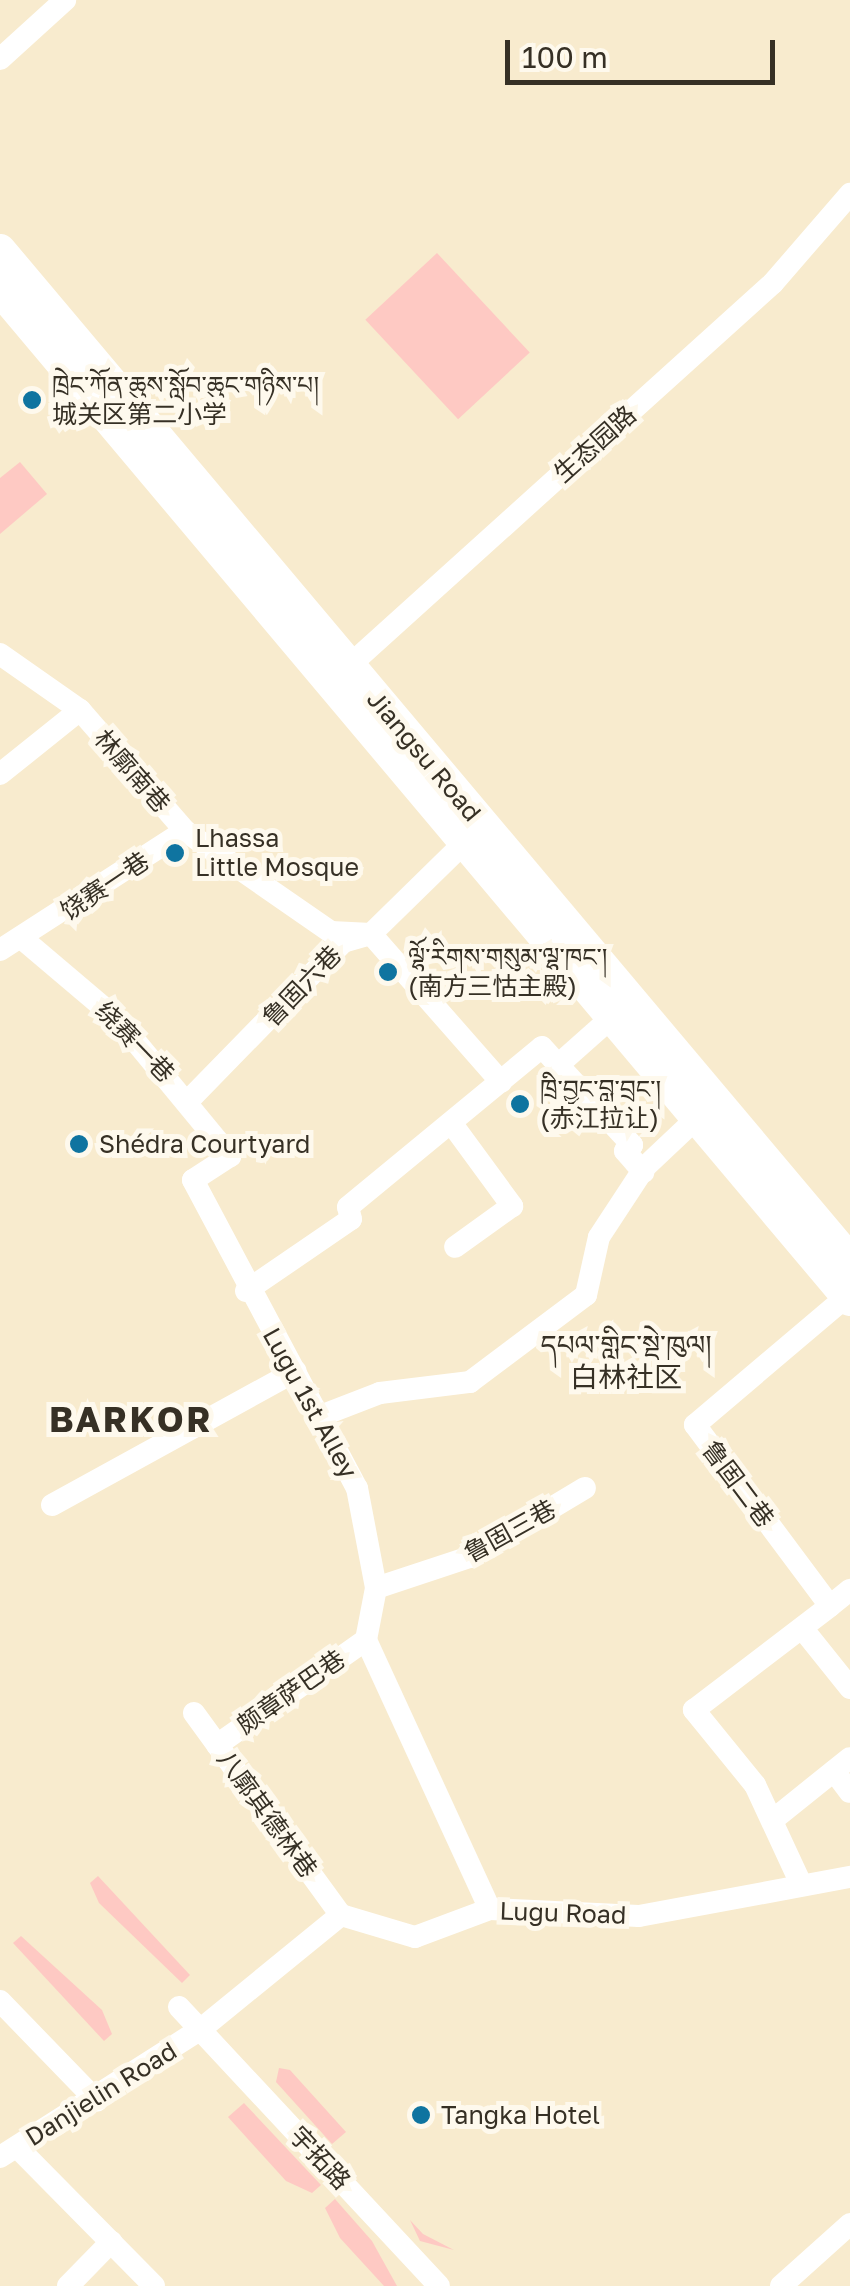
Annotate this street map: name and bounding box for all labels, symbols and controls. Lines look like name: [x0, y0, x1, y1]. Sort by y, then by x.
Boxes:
scale bar: [510, 20, 780, 82]
text: 100 m: [522, 39, 608, 75]
place label: ཁྲེང་ཀོན་ཆུས་སློབ་ཆུང་གཉིས་པ། 城关区第二小学: [52, 371, 319, 430]
marker: ཁྲེང་ཀོན་ཆུས་སློབ་ཆུང་གཉིས་པ། 城关区第二小学: [21, 389, 43, 411]
street label: 生态园路: [548, 399, 642, 489]
street label: Jiangsu Road: [361, 685, 487, 827]
street label: 林廓南巷: [88, 723, 176, 819]
place label: Lhassa Little Mosque: [195, 824, 359, 883]
marker: Lhassa Little Mosque: [164, 842, 186, 864]
street label: 饶赛一巷: [55, 846, 155, 926]
street label: 鲁固六巷: [256, 940, 348, 1032]
place label: ལྷོ་རིགས་གསུམ་ལྷ་ཁང་། (南方三怙主殿): [408, 943, 607, 1002]
marker: ལྷོ་རིགས་གསུམ་ལྷ་ཁང་། (南方三怙主殿): [377, 961, 399, 983]
street label: 绕赛一巷: [89, 996, 181, 1088]
place label: ཁྲི་བྱང་བླ་བྲང་། (赤江拉让): [540, 1075, 661, 1134]
marker: ཁྲི་བྱང་བླ་བྲང་། (赤江拉让): [509, 1093, 531, 1115]
place label: Shédra Courtyard: [99, 1129, 310, 1159]
marker: Shédra Courtyard: [68, 1133, 90, 1155]
street label: Lugu 1st Alley: [256, 1323, 364, 1483]
district label: དཔལ་གླིང་སྡེ་ཁུལ། 白林社区: [540, 1328, 712, 1394]
district label: BARKOR: [49, 1398, 213, 1440]
street label: 鲁固二巷: [696, 1435, 780, 1533]
street label: 鲁固三巷: [459, 1494, 561, 1568]
street label: 颇章萨巴巷: [231, 1644, 351, 1740]
street label: 八廓其德林巷: [211, 1745, 323, 1883]
street label: Lugu Road: [499, 1896, 627, 1930]
street label: Danjielin Road: [20, 2036, 182, 2152]
place label: Tangka Hotel: [441, 2100, 600, 2130]
marker: Tangka Hotel: [410, 2104, 432, 2126]
street label: 宇拓路: [283, 2120, 357, 2196]

